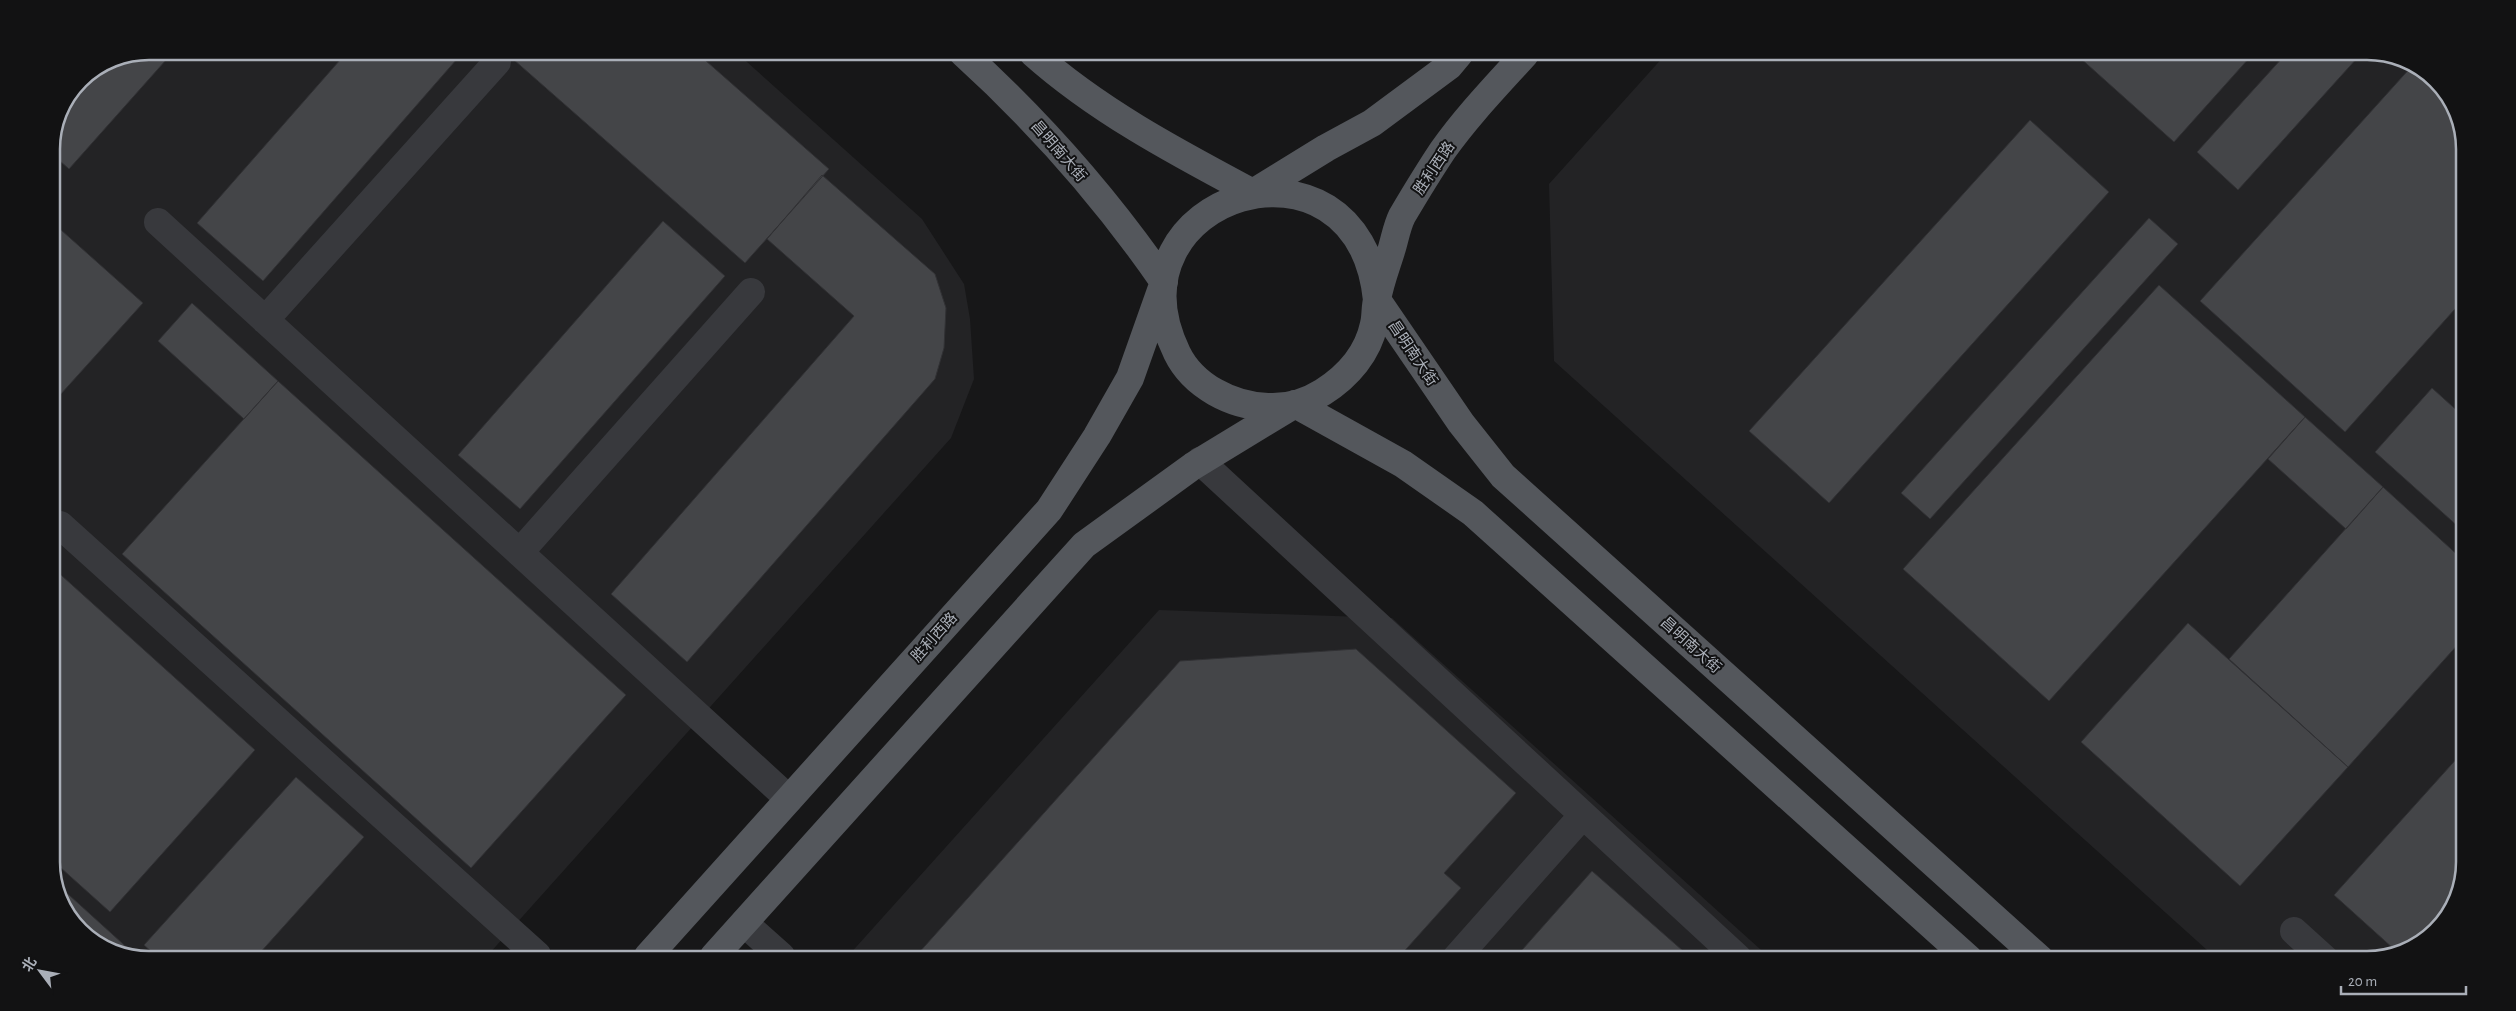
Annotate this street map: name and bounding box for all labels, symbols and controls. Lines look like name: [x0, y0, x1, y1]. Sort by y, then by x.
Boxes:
street label: 昌明南大街: [1028, 117, 1090, 185]
street label: 胜利西路: [1411, 139, 1457, 197]
street label: 昌明南大街: [1385, 317, 1441, 389]
street label: 胜利西路: [908, 609, 960, 665]
street label: 昌明南大街: [1658, 614, 1724, 676]
north arrow: [15, 946, 65, 996]
text: 北: [19, 954, 39, 974]
scale bar: [2341, 964, 2466, 996]
text: 20 m: [2348, 974, 2377, 989]

